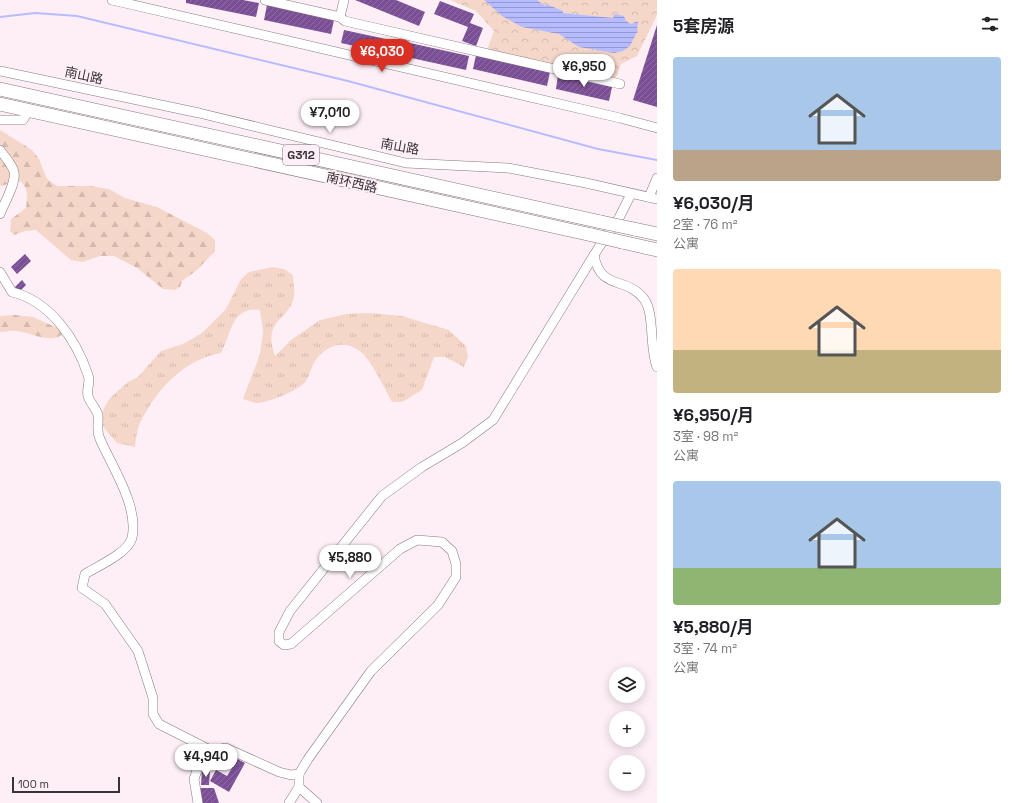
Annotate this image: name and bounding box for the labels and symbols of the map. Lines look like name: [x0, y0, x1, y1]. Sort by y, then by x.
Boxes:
pin: ¥6,030: [349, 39, 415, 73]
pin: ¥6,950: [551, 54, 617, 88]
street label: 南山路: [63, 63, 105, 88]
pin: ¥7,010: [297, 100, 363, 134]
street label: 南山路: [379, 135, 421, 158]
road number: G312: [283, 145, 319, 165]
street label: 南环西路: [325, 168, 379, 197]
pin: ¥5,880: [317, 545, 383, 579]
pin: ¥4,940: [173, 744, 239, 778]
scale bar: [12, 775, 120, 794]

